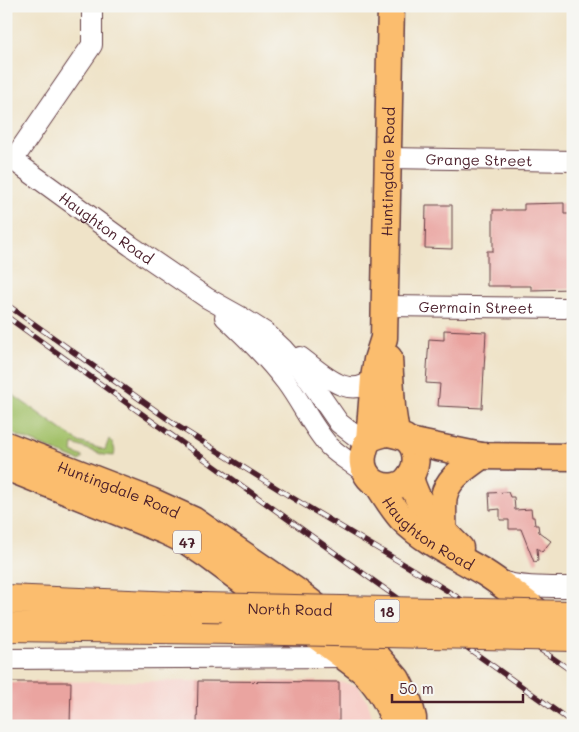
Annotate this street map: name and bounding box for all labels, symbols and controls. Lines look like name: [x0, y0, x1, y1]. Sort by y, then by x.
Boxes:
street label: Huntingdale Road: [376, 107, 399, 237]
street label: Grange Street: [425, 149, 533, 170]
street label: Haughton Road: [55, 187, 157, 268]
street label: Germain Street: [418, 296, 534, 318]
street label: Huntingdale Road: [55, 456, 183, 523]
street label: Haughton Road: [378, 492, 478, 575]
road number: 47: [173, 530, 201, 554]
street label: North Road: [247, 598, 333, 620]
road number: 18: [374, 600, 400, 622]
scale bar: [392, 672, 523, 704]
text: 50 m: [399, 678, 434, 698]

